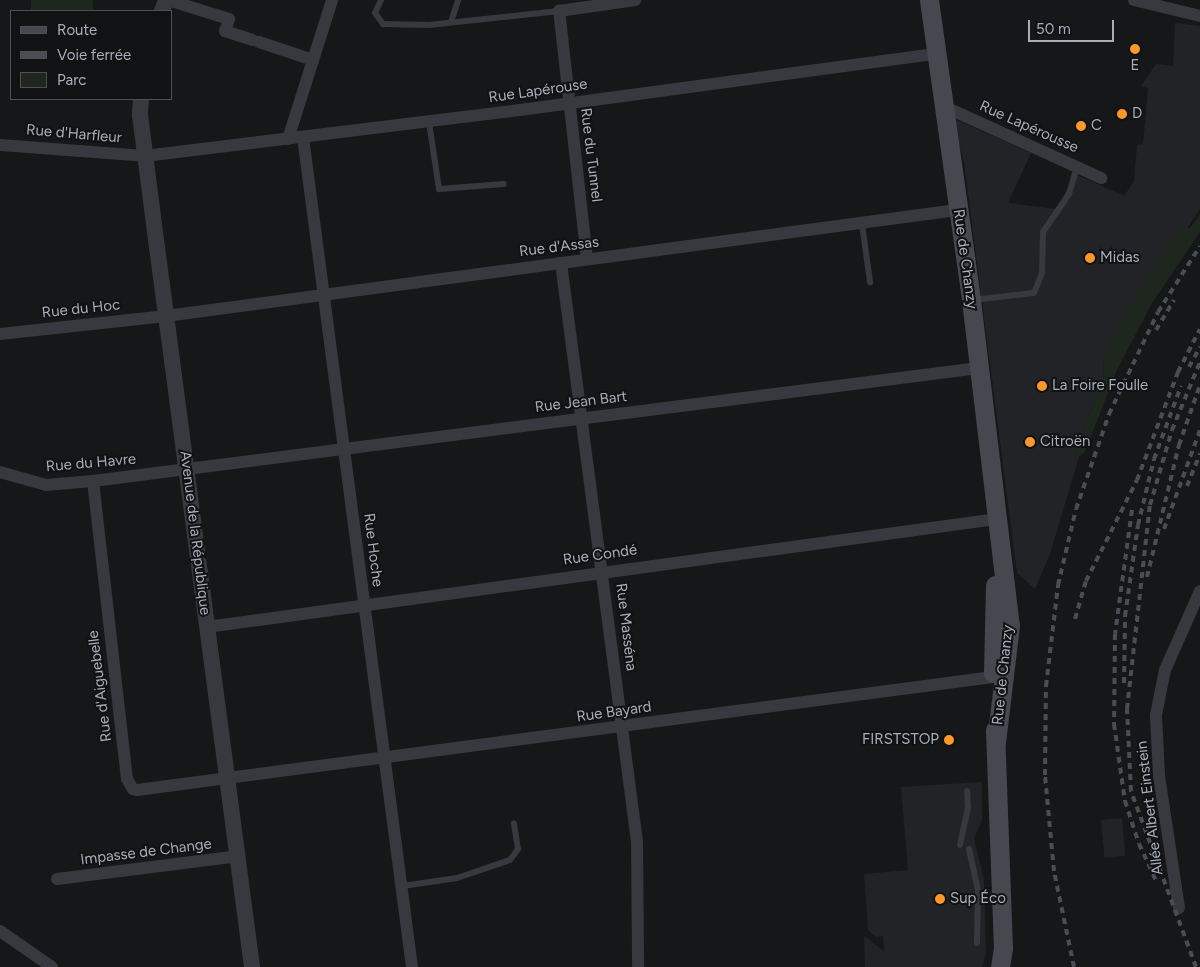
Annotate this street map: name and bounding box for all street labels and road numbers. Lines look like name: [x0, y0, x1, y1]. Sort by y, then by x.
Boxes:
street label: Rue Lapérouse: [487, 75, 589, 107]
street label: Rue Lapérousse: [977, 97, 1081, 157]
street label: Rue du Tunnel: [576, 107, 606, 203]
street label: Rue d'Harfleur: [25, 121, 123, 147]
street label: Rue de Chanzy: [949, 208, 981, 310]
street label: Rue d'Assas: [518, 233, 600, 261]
street label: Rue du Hoc: [41, 296, 121, 322]
street label: Rue Jean Bart: [534, 387, 628, 417]
street label: Rue du Havre: [45, 450, 137, 476]
street label: Avenue de la République: [176, 450, 214, 616]
street label: Rue Hoche: [360, 512, 386, 588]
street label: Rue Condé: [562, 541, 638, 569]
street label: Rue Masséna: [612, 582, 640, 672]
street label: Rue de Chanzy: [989, 624, 1017, 726]
street label: Rue d'Aiguebelle: [84, 629, 116, 743]
street label: Rue Bayard: [575, 698, 653, 726]
street label: Allée Albert Einstein: [1133, 740, 1167, 876]
street label: Impasse de Change: [79, 835, 213, 869]

